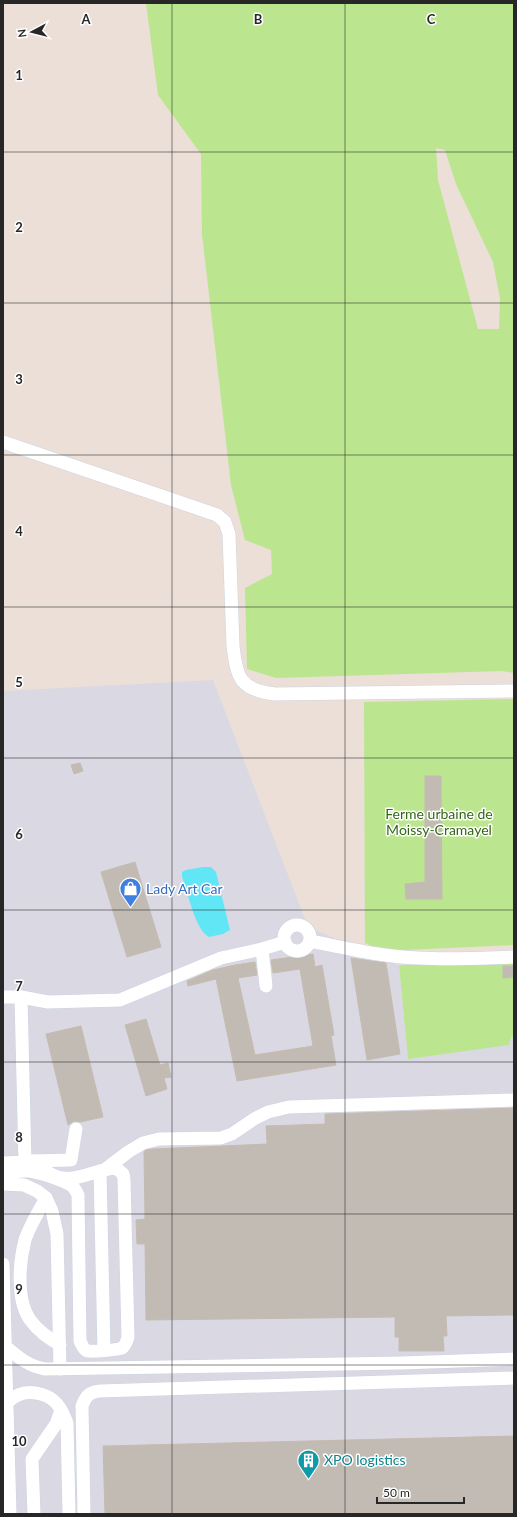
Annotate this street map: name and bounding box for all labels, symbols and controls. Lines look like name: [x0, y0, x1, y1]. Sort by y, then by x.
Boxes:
text: A: [80, 11, 91, 27]
text: B: [254, 11, 263, 27]
text: C: [427, 11, 436, 27]
north arrow: [12, 12, 52, 52]
text: N: [15, 28, 29, 38]
text: 1: [15, 67, 23, 83]
text: 2: [15, 219, 23, 235]
text: 3: [15, 371, 23, 387]
text: 4: [15, 523, 23, 539]
text: 5: [15, 674, 23, 690]
park label: Ferme urbaine de Moissy-Cramayel: [385, 805, 493, 838]
text: 6: [15, 826, 23, 842]
shop icon: Lady Art Car: [118, 876, 144, 909]
place label: Lady Art Car: [146, 880, 223, 897]
text: 7: [15, 978, 23, 994]
text: 8: [15, 1129, 23, 1145]
text: 9: [15, 1281, 23, 1297]
text: 10: [11, 1433, 27, 1449]
building icon: XPO logistics: [296, 1447, 322, 1480]
place label: XPO logistics: [324, 1451, 406, 1468]
scale bar: [377, 1479, 464, 1505]
text: 50 m: [383, 1485, 410, 1500]

